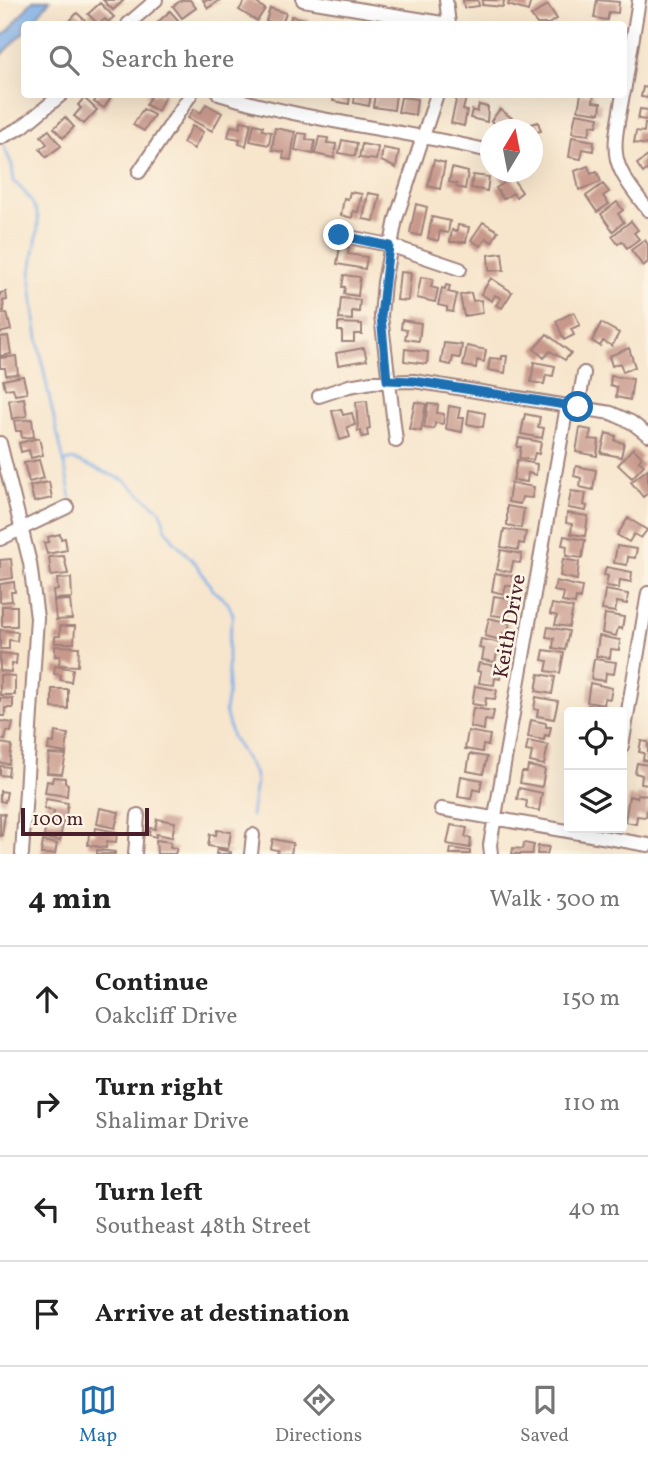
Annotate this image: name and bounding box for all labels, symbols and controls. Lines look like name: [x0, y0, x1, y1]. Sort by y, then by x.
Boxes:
search box: [21, 21, 627, 98]
icon: search: [45, 41, 83, 79]
text: Search here: [101, 42, 234, 78]
north arrow: [480, 119, 543, 182]
route end: [323, 219, 354, 250]
route start: [562, 391, 593, 422]
street label: Keith Drive: [487, 572, 534, 681]
map controls: [564, 707, 627, 833]
button: locate: [564, 707, 627, 770]
button: layers: [564, 770, 627, 833]
scale bar: [21, 805, 149, 837]
text: 100 m: [32, 807, 83, 833]
text: 4 min: [28, 879, 112, 921]
text: Walk · 300 m: [490, 884, 620, 916]
text: Continue: [95, 965, 208, 1001]
icon: ahead: [28, 980, 66, 1018]
text: 150 m: [562, 983, 620, 1015]
text: Oakcliff Drive: [95, 1001, 237, 1033]
text: Turn right: [95, 1070, 223, 1106]
icon: right: [28, 1085, 66, 1123]
text: 110 m: [563, 1088, 620, 1120]
text: Shalimar Drive: [95, 1106, 249, 1138]
text: Turn left: [95, 1175, 203, 1211]
icon: left: [28, 1190, 66, 1228]
text: 40 m: [568, 1193, 620, 1225]
text: Southeast 48th Street: [95, 1211, 311, 1243]
icon: arrive: [28, 1295, 66, 1333]
text: Arrive at destination: [95, 1296, 350, 1332]
tab: Map: [79, 1381, 117, 1449]
tab: Directions: [275, 1381, 362, 1449]
tab: Saved: [520, 1381, 569, 1449]

